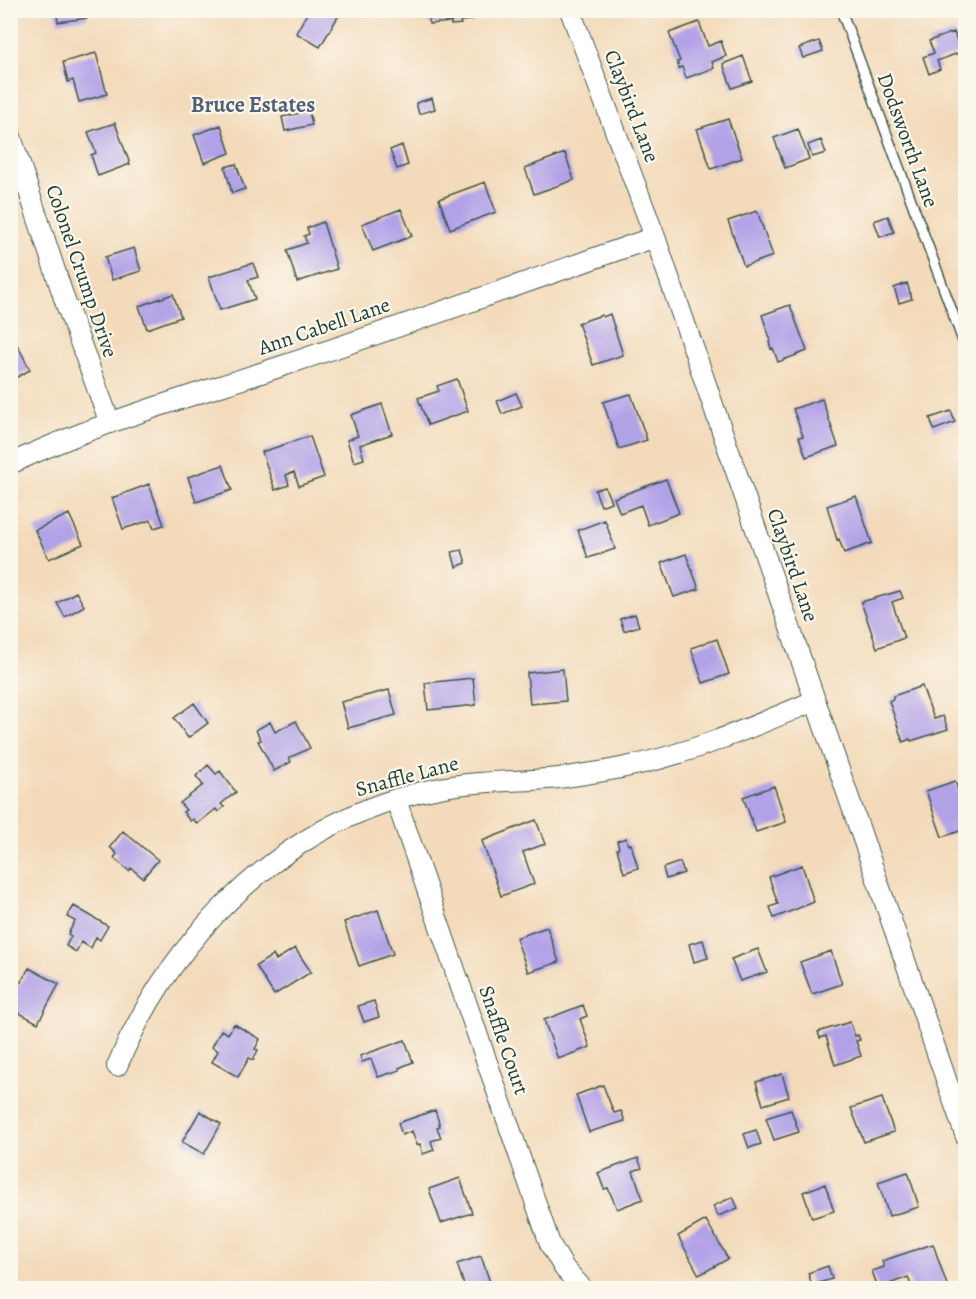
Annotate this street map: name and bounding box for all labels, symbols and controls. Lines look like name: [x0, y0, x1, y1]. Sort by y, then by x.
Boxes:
street label: Claybird Lane: [598, 46, 666, 166]
street label: Dodsworth Lane: [871, 69, 945, 211]
district label: Bruce Estates: [191, 90, 315, 120]
street label: Colonel Crump Drive: [39, 181, 125, 361]
street label: Ann Cabell Lane: [253, 290, 394, 362]
street label: Claybird Lane: [761, 505, 825, 625]
street label: Snaffle Lane: [352, 749, 462, 803]
street label: Snaffle Court: [472, 982, 536, 1098]

